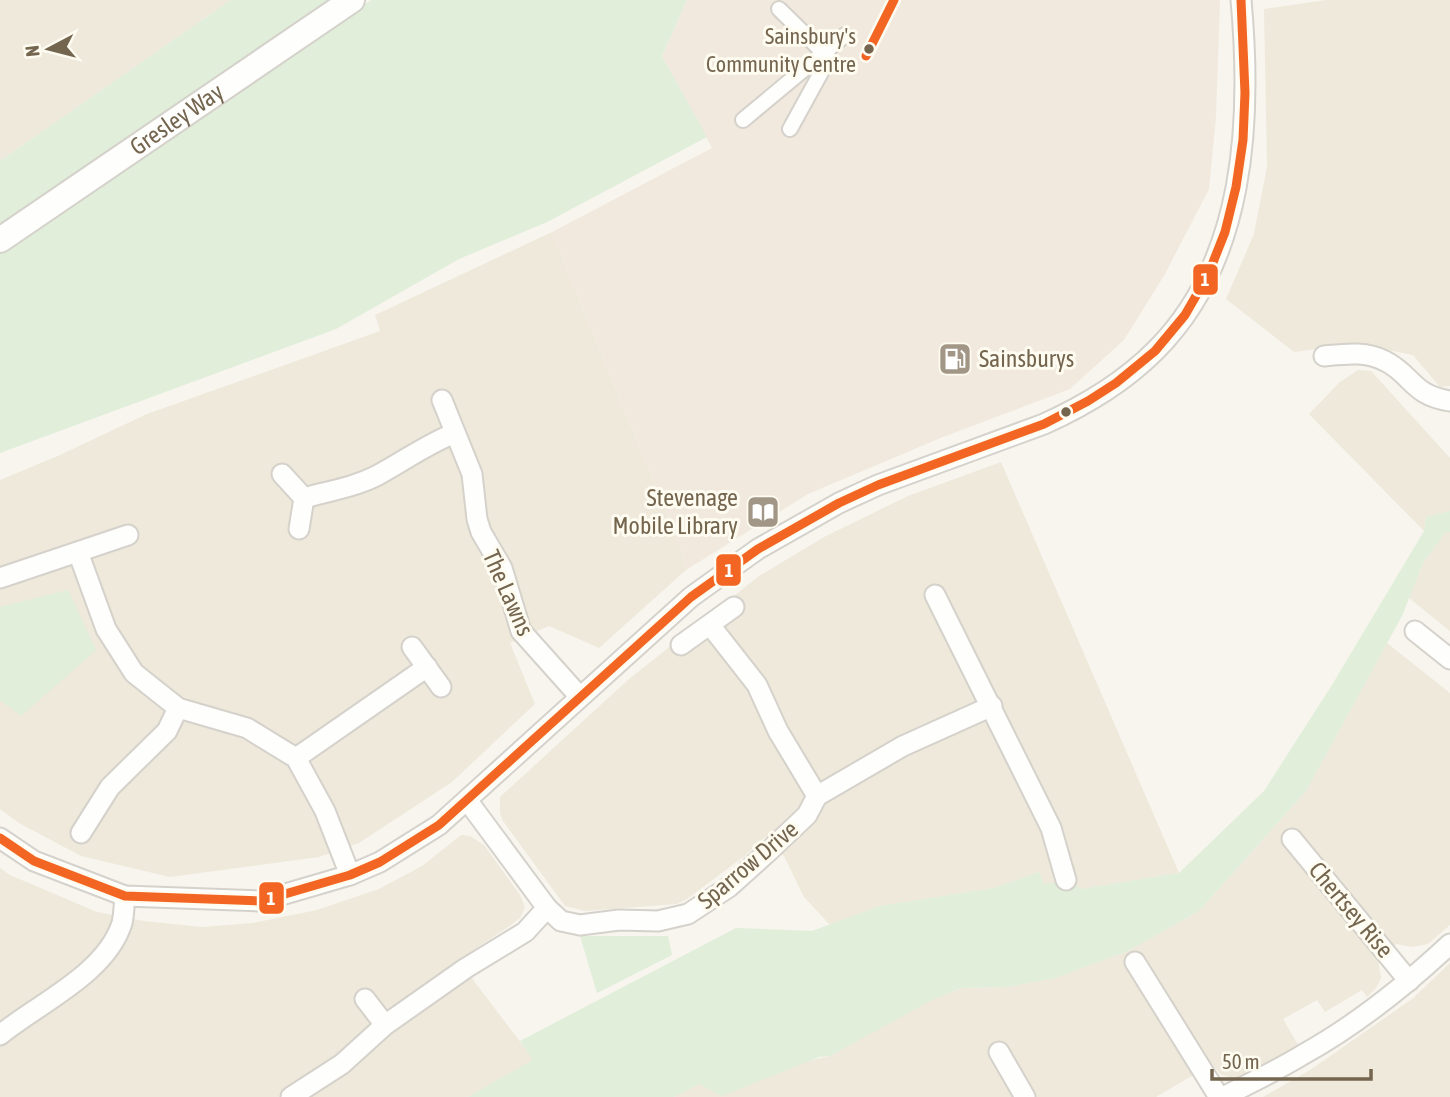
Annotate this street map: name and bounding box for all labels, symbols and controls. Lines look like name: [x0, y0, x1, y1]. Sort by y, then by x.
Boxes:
north arrow: [14, 14, 84, 84]
place label: Sainsbury's Community Centre: [706, 23, 856, 77]
marker: Sainsbury's Community Centre: [862, 42, 876, 56]
text: N: [21, 44, 44, 58]
street label: Gresley Way: [125, 78, 228, 160]
line badge: 1: [1192, 263, 1219, 296]
text: 1: [1201, 268, 1210, 290]
fuel station icon: Sainsburys: [936, 340, 974, 378]
place label: Sainsburys: [979, 345, 1074, 372]
unlabelled marker: [1059, 405, 1073, 419]
place label: Stevenage Mobile Library: [613, 484, 738, 539]
library icon: Stevenage Mobile Library: [744, 493, 782, 531]
street label: The Lawns: [478, 546, 539, 640]
line badge: 1: [715, 553, 742, 587]
text: 1: [725, 559, 734, 581]
street label: Sparrow Drive: [692, 815, 803, 914]
street label: Chertsey Rise: [1304, 856, 1399, 963]
line badge: 1: [258, 881, 285, 915]
text: 1: [267, 887, 276, 909]
scale bar: [1212, 1038, 1371, 1082]
text: 50 m: [1222, 1049, 1260, 1073]

